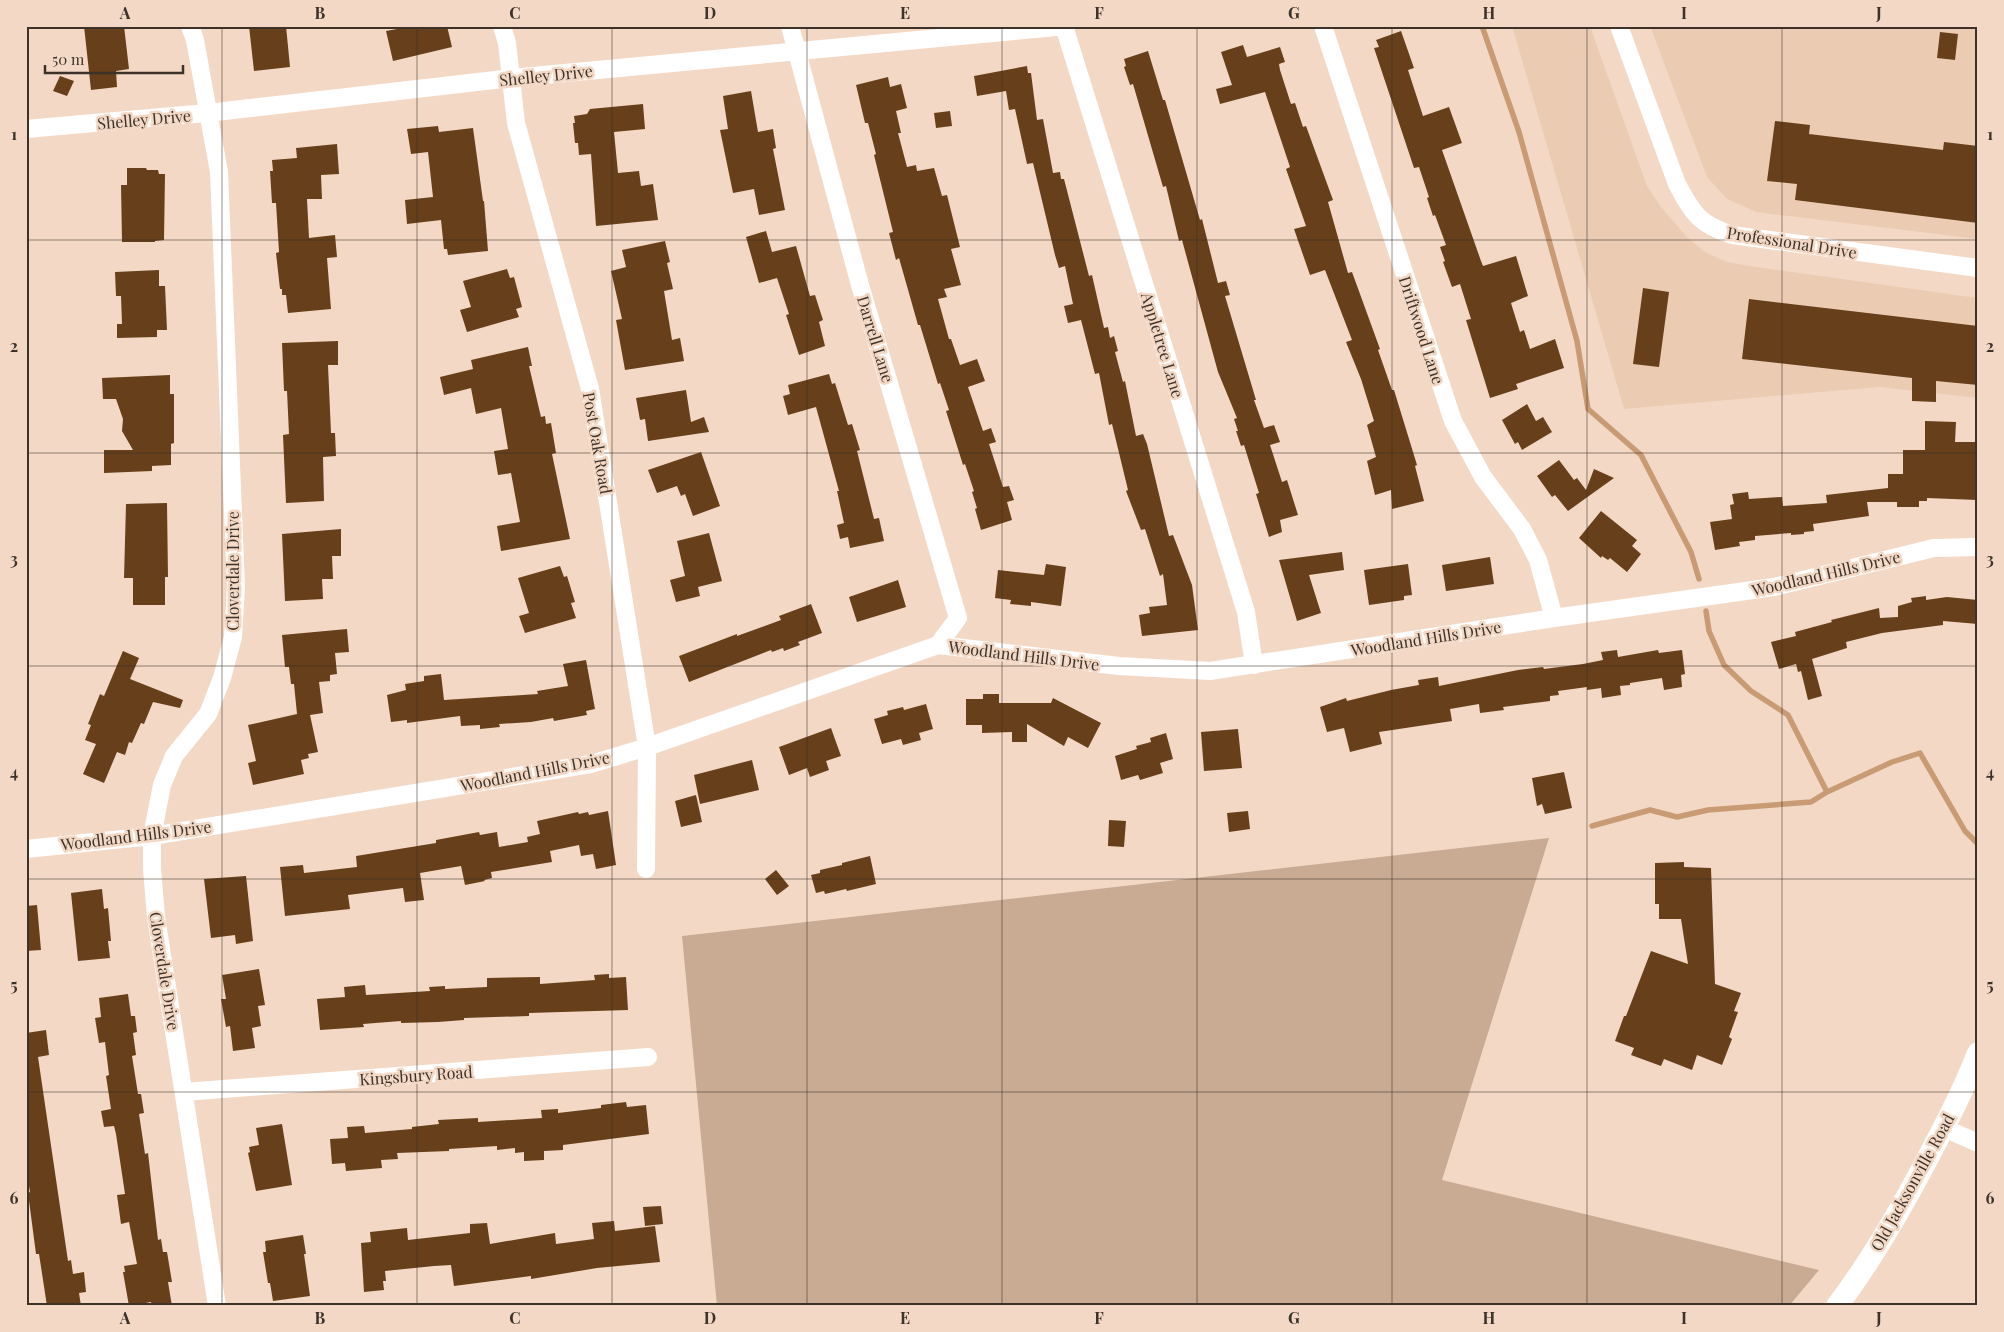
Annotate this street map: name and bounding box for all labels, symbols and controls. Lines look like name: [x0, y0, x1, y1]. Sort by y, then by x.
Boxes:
text: A: [119, 2, 131, 23]
text: B: [315, 2, 326, 23]
text: C: [509, 2, 521, 23]
text: D: [704, 2, 716, 23]
text: E: [900, 2, 910, 23]
text: F: [1094, 2, 1104, 23]
text: G: [1288, 2, 1300, 23]
text: H: [1483, 2, 1496, 23]
text: I: [1681, 2, 1687, 23]
text: J: [1875, 2, 1882, 23]
scale bar: [45, 42, 182, 74]
text: 50 m: [52, 49, 85, 69]
street label: Shelley Drive: [498, 60, 594, 90]
street label: Shelley Drive: [96, 104, 192, 134]
text: 1: [11, 123, 17, 144]
text: 1: [1987, 123, 1993, 144]
street label: Professional Drive: [1726, 221, 1858, 263]
street label: Driftwood Lane: [1395, 273, 1449, 387]
street label: Appletree Lane: [1137, 289, 1189, 400]
street label: Darrell Lane: [853, 293, 899, 385]
text: 2: [10, 335, 18, 356]
text: 2: [1986, 335, 1994, 356]
street label: Post Oak Road: [579, 390, 617, 496]
street label: Cloverdale Drive: [222, 511, 243, 631]
street label: Woodland Hills Drive: [1749, 546, 1902, 601]
text: 3: [10, 548, 18, 569]
text: 3: [1986, 548, 1994, 569]
street label: Woodland Hills Drive: [1348, 616, 1503, 660]
street label: Woodland Hills Drive: [946, 635, 1101, 675]
street label: Woodland Hills Drive: [457, 746, 612, 796]
text: 4: [10, 761, 18, 782]
text: 4: [1986, 761, 1994, 782]
street label: Woodland Hills Drive: [58, 815, 213, 855]
street label: Cloverdale Drive: [145, 910, 185, 1032]
text: 5: [10, 974, 18, 995]
text: 5: [1986, 974, 1994, 995]
street label: Kingsbury Road: [359, 1061, 473, 1089]
street label: Old Jacksonville Road: [1865, 1110, 1959, 1254]
text: 6: [10, 1187, 19, 1208]
text: 6: [1986, 1187, 1995, 1208]
text: A: [119, 1307, 131, 1328]
text: B: [315, 1307, 326, 1328]
text: C: [509, 1307, 521, 1328]
text: D: [704, 1307, 716, 1328]
text: E: [900, 1307, 910, 1328]
text: F: [1094, 1307, 1104, 1328]
text: G: [1288, 1307, 1300, 1328]
text: H: [1483, 1307, 1496, 1328]
text: I: [1681, 1307, 1687, 1328]
text: J: [1875, 1307, 1882, 1328]

